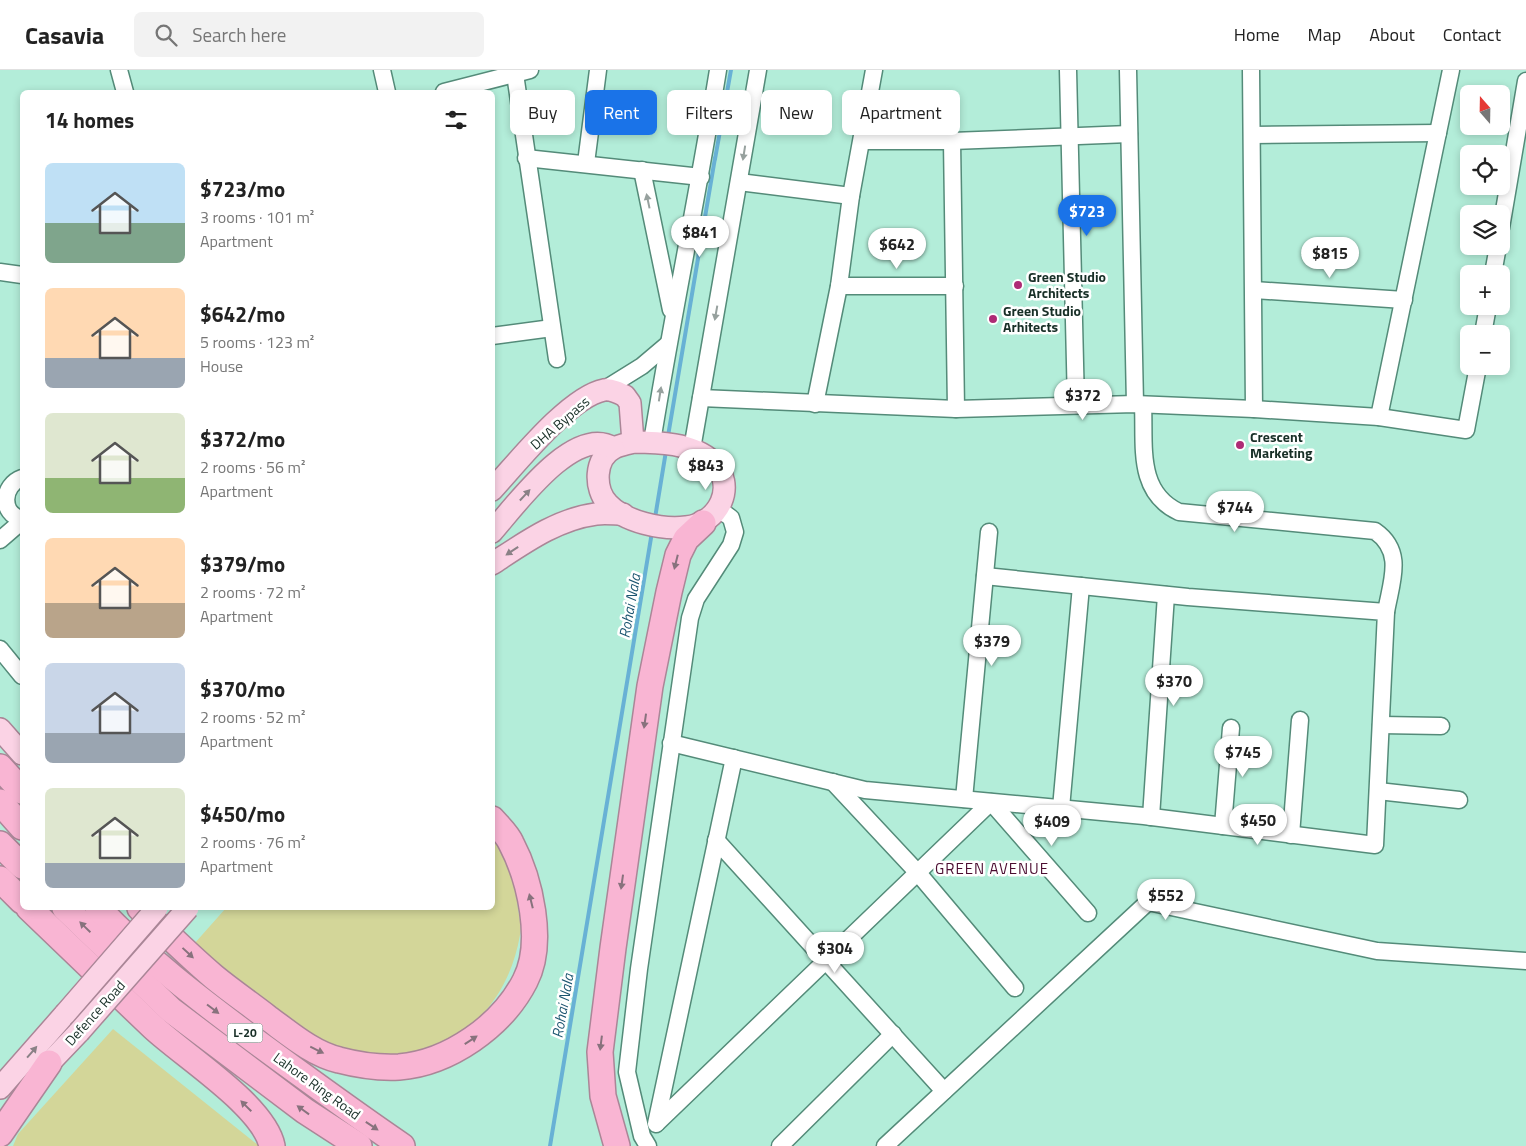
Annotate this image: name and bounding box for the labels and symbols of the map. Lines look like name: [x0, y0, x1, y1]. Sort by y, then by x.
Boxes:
north arrow: [1460, 85, 1510, 135]
one-way arrow: [740, 145, 748, 161]
one-way arrow: [644, 193, 652, 208]
pin: $723: [1057, 194, 1117, 237]
pin: $841: [670, 216, 730, 258]
pin: $642: [867, 228, 927, 270]
pin: $815: [1300, 236, 1360, 279]
place label: Green Studio Architects: [1028, 266, 1106, 303]
marker: Green Studio Architects: [1012, 279, 1024, 291]
place label: Green Studio Arhitects: [1003, 300, 1081, 337]
one-way arrow: [712, 305, 720, 321]
marker: Green Studio Arhitects: [987, 313, 999, 325]
pin: $372: [1053, 378, 1113, 421]
one-way arrow: [656, 386, 664, 402]
street label: DHA Bypass: [525, 391, 594, 454]
place label: Crescent Marketing: [1250, 426, 1313, 463]
marker: Crescent Marketing: [1234, 439, 1246, 451]
pin: $843: [676, 448, 736, 491]
one-way arrow: [519, 490, 531, 502]
pin: $744: [1205, 490, 1265, 533]
one-way arrow: [506, 546, 519, 556]
one-way arrow: [672, 555, 680, 570]
water label: Rohai Nala: [613, 571, 647, 640]
pin: $379: [962, 624, 1022, 667]
pin: $370: [1144, 664, 1204, 707]
one-way arrow: [640, 714, 648, 730]
pin: $745: [1213, 736, 1273, 778]
pin: $409: [1022, 804, 1082, 847]
pin: $450: [1228, 804, 1288, 846]
district label: GREEN AVENUE: [935, 857, 1049, 880]
one-way arrow: [618, 875, 626, 891]
pin: $552: [1136, 878, 1196, 921]
one-way arrow: [527, 893, 535, 908]
one-way arrow: [79, 921, 91, 933]
pin: $304: [805, 932, 865, 974]
one-way arrow: [182, 947, 194, 959]
water label: Rohai Nala: [546, 971, 580, 1040]
street label: Defence Road: [59, 975, 130, 1050]
one-way arrow: [206, 1004, 219, 1015]
road number: L-20: [228, 1024, 262, 1042]
one-way arrow: [464, 1035, 478, 1044]
one-way arrow: [597, 1036, 605, 1052]
one-way arrow: [26, 1046, 38, 1058]
street label: Lahore Ring Road: [269, 1047, 365, 1124]
one-way arrow: [310, 1047, 324, 1055]
one-way arrow: [240, 1100, 252, 1112]
one-way arrow: [297, 1105, 310, 1115]
one-way arrow: [366, 1121, 379, 1131]

